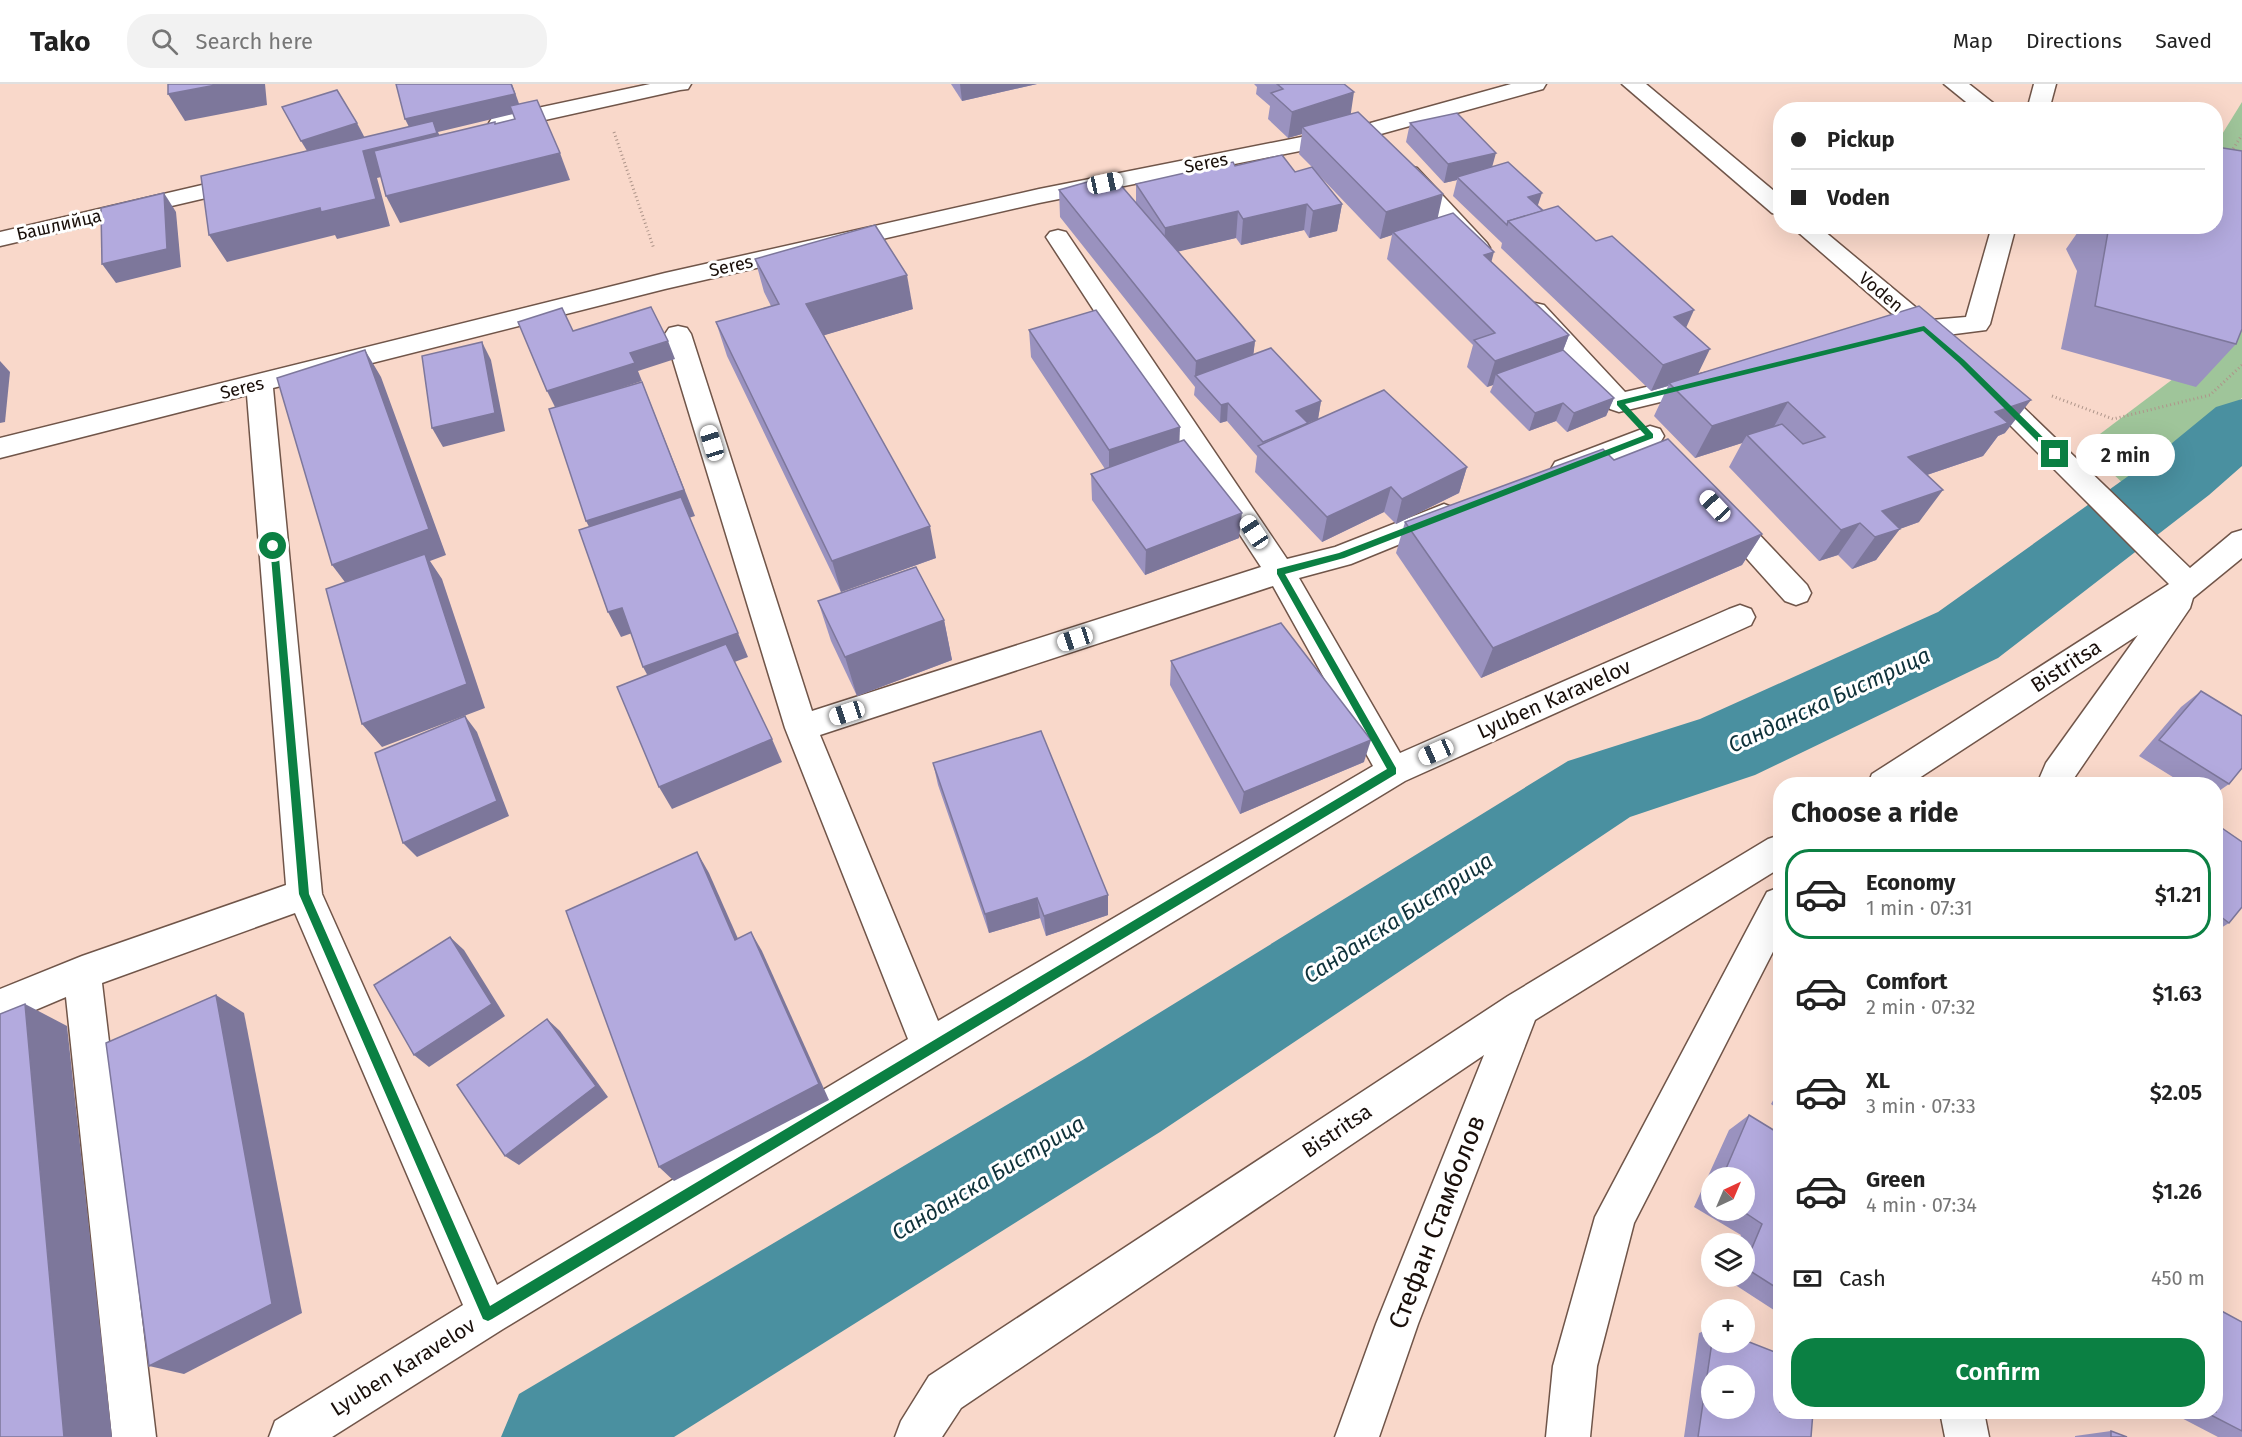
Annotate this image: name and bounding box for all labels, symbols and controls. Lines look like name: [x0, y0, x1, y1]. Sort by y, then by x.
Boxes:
search box: [127, 14, 547, 68]
text: Tako: [30, 25, 91, 58]
icon: search: [148, 25, 181, 58]
text: Search here: [196, 28, 313, 55]
text: Map: [1953, 28, 1993, 54]
text: Directions: [2026, 28, 2122, 54]
text: Saved: [2155, 28, 2212, 54]
text: Pickup: [1827, 126, 1895, 153]
street label: Seres: [1182, 148, 1230, 178]
car: [1086, 170, 1124, 196]
text: Voden: [1827, 184, 1890, 211]
street label: Башлийца: [14, 205, 104, 245]
street label: Seres: [707, 250, 755, 282]
street label: Voden: [1854, 267, 1908, 317]
street label: Seres: [218, 372, 266, 404]
car: [698, 423, 726, 463]
callout: 2 min: [2076, 433, 2175, 475]
route end: [2041, 440, 2068, 467]
text: 2 min: [2101, 443, 2150, 467]
car: [1696, 487, 1734, 525]
car: [1236, 512, 1272, 552]
route start: [259, 532, 286, 559]
car: [1055, 625, 1095, 653]
street label: Bistritsa: [2026, 634, 2106, 698]
water label: Санданска Бистрица: [1724, 641, 1934, 759]
street label: Lyuben Karavelov: [1473, 653, 1636, 745]
car: [827, 699, 867, 727]
car: [1416, 736, 1456, 768]
text: Choose a ride: [1791, 797, 1958, 829]
water label: Санданска Бистрица: [1298, 847, 1498, 989]
icon: car: [1794, 867, 1848, 921]
text: Economy: [1866, 869, 1955, 896]
text: $1.21: [2155, 881, 2202, 908]
text: 1 min · 07:31: [1866, 896, 1973, 920]
icon: car: [1794, 966, 1848, 1020]
text: Comfort: [1866, 968, 1947, 995]
text: $1.63: [2152, 980, 2202, 1007]
text: 2 min · 07:32: [1866, 995, 1975, 1019]
icon: car: [1794, 1065, 1848, 1119]
text: XL: [1866, 1067, 1890, 1094]
text: $2.05: [2150, 1079, 2202, 1106]
text: 3 min · 07:33: [1866, 1094, 1976, 1118]
street label: Bistritsa: [1297, 1098, 1377, 1164]
water label: Санданска Бистрица: [887, 1110, 1089, 1246]
street label: Стефан Стамболов: [1382, 1111, 1492, 1333]
icon: car: [1794, 1164, 1848, 1218]
text: Green: [1866, 1166, 1925, 1193]
north arrow: [1701, 1167, 1755, 1221]
map controls: [1701, 1167, 1755, 1419]
text: $1.26: [2152, 1178, 2202, 1205]
text: 4 min · 07:34: [1866, 1193, 1977, 1217]
button: layers: [1701, 1233, 1755, 1287]
icon: cash: [1791, 1262, 1824, 1295]
text: Cash: [1839, 1265, 1886, 1292]
text: 450 m: [2151, 1266, 2205, 1290]
button: +: [1701, 1299, 1755, 1353]
street label: Lyuben Karavelov: [326, 1312, 481, 1422]
button: Confirm: [1791, 1338, 2205, 1407]
button: −: [1701, 1365, 1755, 1419]

